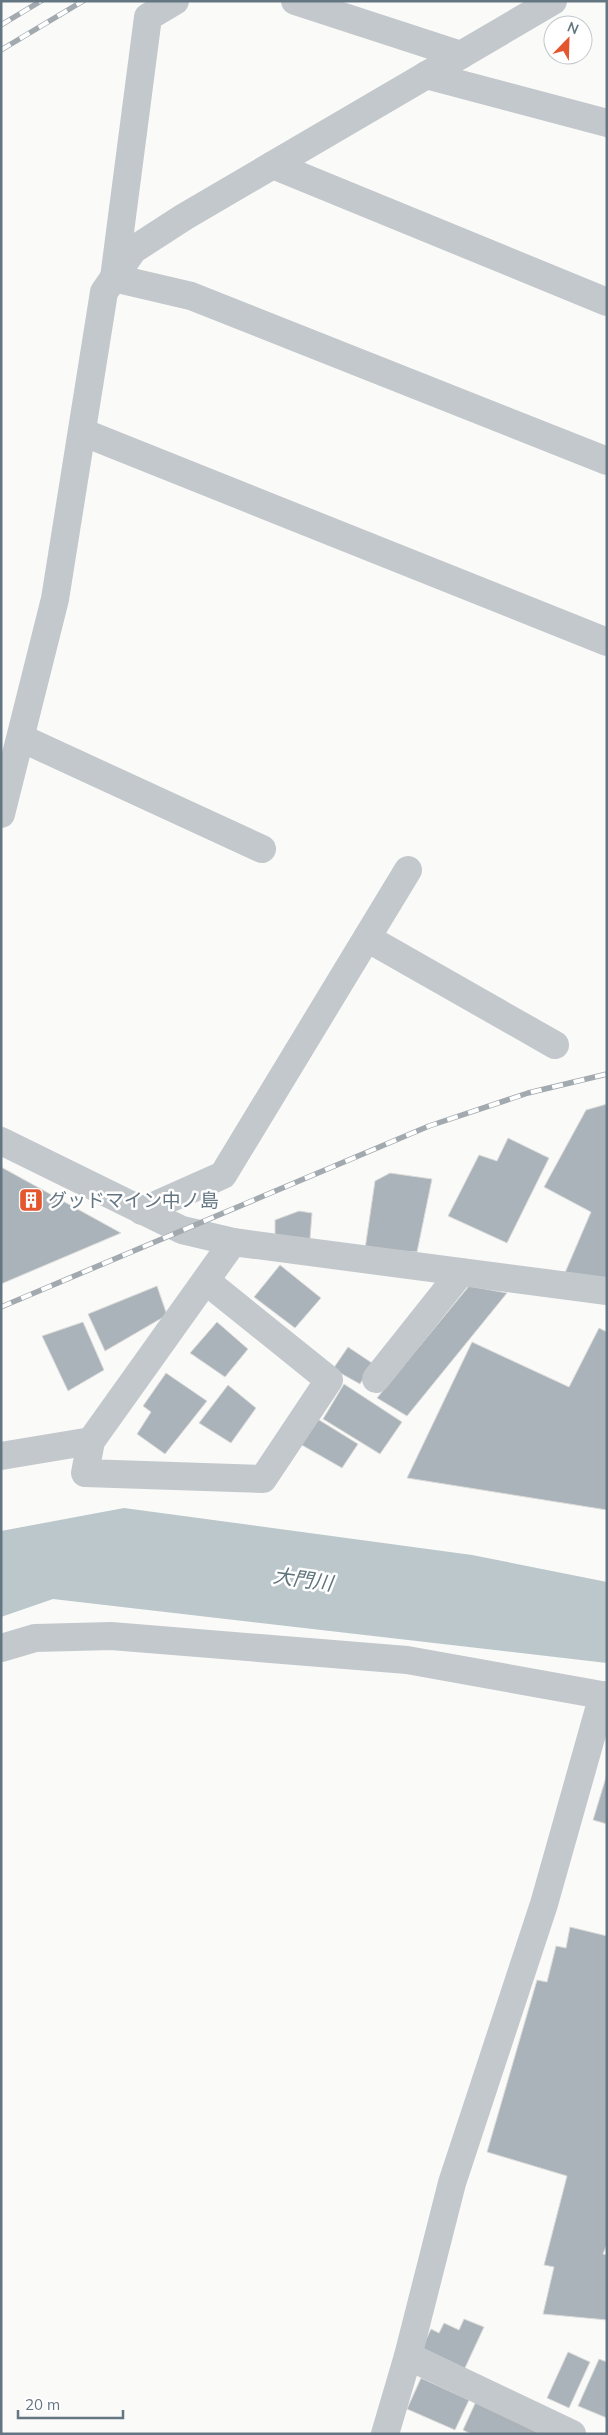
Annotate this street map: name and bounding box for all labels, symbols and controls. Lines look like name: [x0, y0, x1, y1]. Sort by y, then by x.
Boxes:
north arrow: [543, 15, 593, 65]
text: N: [565, 18, 581, 38]
building icon: グッドマイン中ノ島: [18, 1187, 44, 1213]
place label: グッドマイン中ノ島: [48, 1188, 219, 1212]
water label: 大門川: [272, 1562, 336, 1596]
scale bar: [18, 2388, 122, 2420]
text: 20 m: [25, 2395, 60, 2414]

